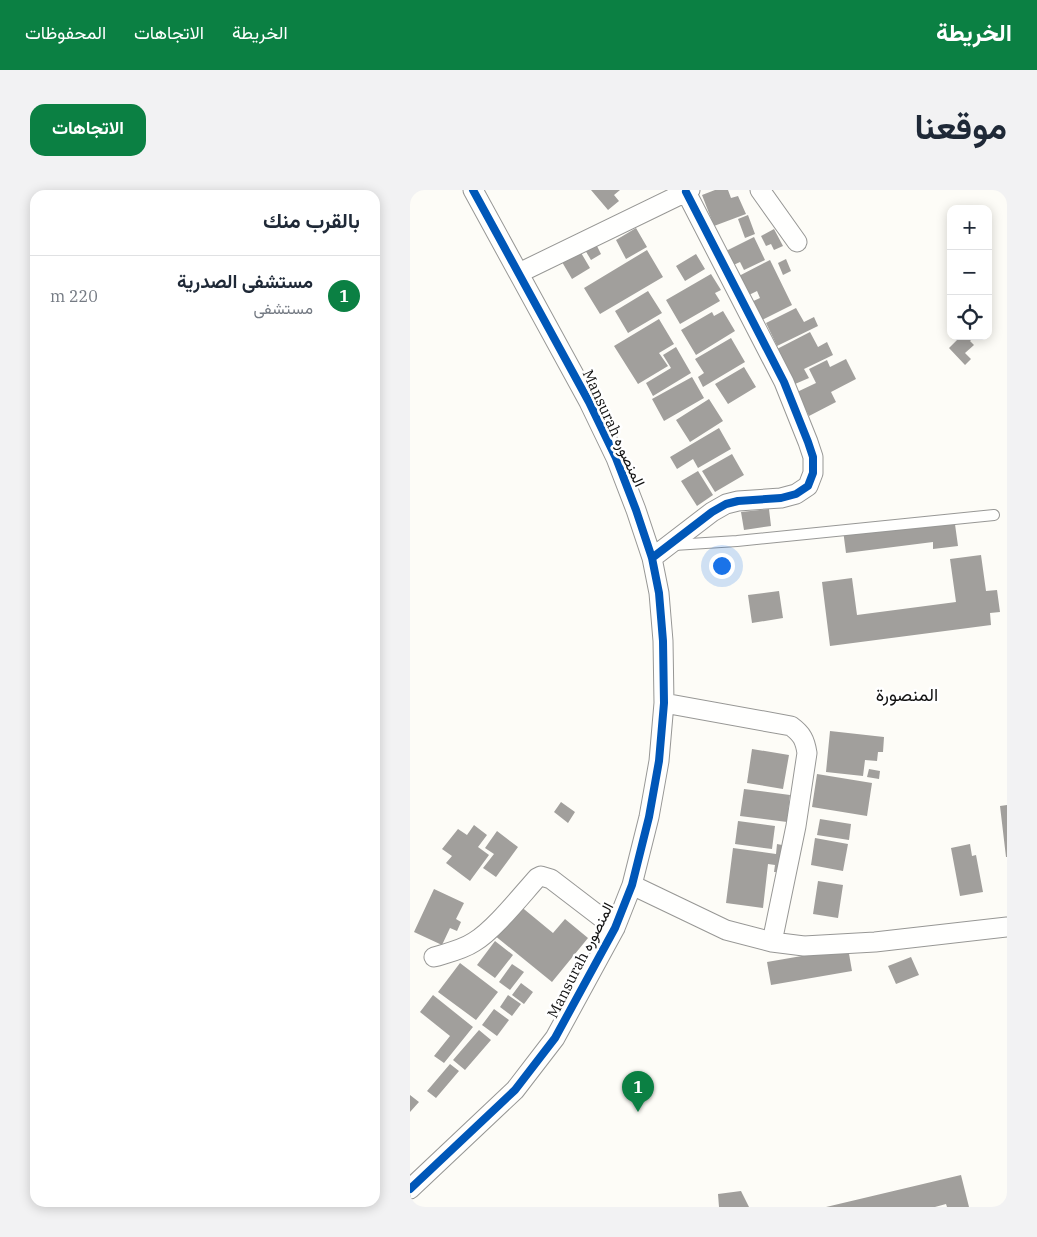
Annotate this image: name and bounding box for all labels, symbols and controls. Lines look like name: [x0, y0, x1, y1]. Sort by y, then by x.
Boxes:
text: الخريطة: [936, 16, 1012, 48]
text: المحفوظات: [25, 21, 106, 44]
text: الاتجاهات: [134, 21, 204, 44]
text: الخريطة: [232, 21, 288, 44]
text: موقعنا: [914, 103, 1007, 149]
button: الاتجاهات: [30, 104, 146, 156]
map controls: [947, 205, 992, 340]
button: +: [947, 205, 992, 250]
text: بالقرب منك: [263, 206, 360, 234]
button: −: [947, 250, 992, 295]
text: مستشفى الصدرية: [177, 269, 313, 293]
text: 220 m: [50, 286, 98, 306]
text: 1: [339, 286, 349, 306]
button: locate: [947, 295, 992, 340]
text: مستشفى: [253, 298, 313, 318]
street label: Mansurah المنصوره: [579, 366, 649, 490]
your location: [709, 553, 735, 579]
district label: المنصورة: [876, 683, 938, 706]
street label: Mansurah المنصوره: [543, 899, 617, 1021]
pin: 1: [622, 1071, 654, 1112]

